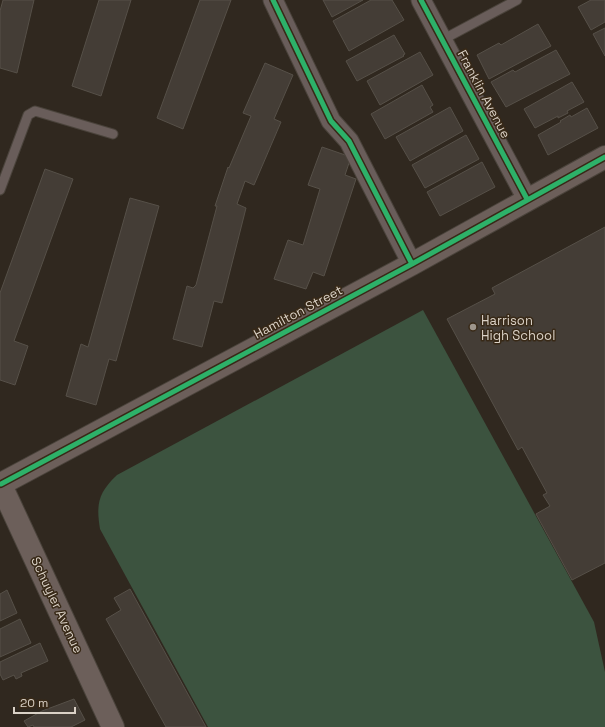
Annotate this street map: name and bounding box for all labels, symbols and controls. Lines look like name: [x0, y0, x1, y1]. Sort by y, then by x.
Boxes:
street label: Franklin Avenue: [454, 47, 514, 141]
street label: Hamilton Street: [251, 281, 345, 343]
place label: Harrison High School: [481, 312, 555, 344]
marker: Harrison High School: [468, 322, 478, 332]
street label: Schuyler Avenue: [27, 554, 87, 656]
scale bar: [14, 689, 75, 715]
text: 20 m: [20, 695, 48, 711]

